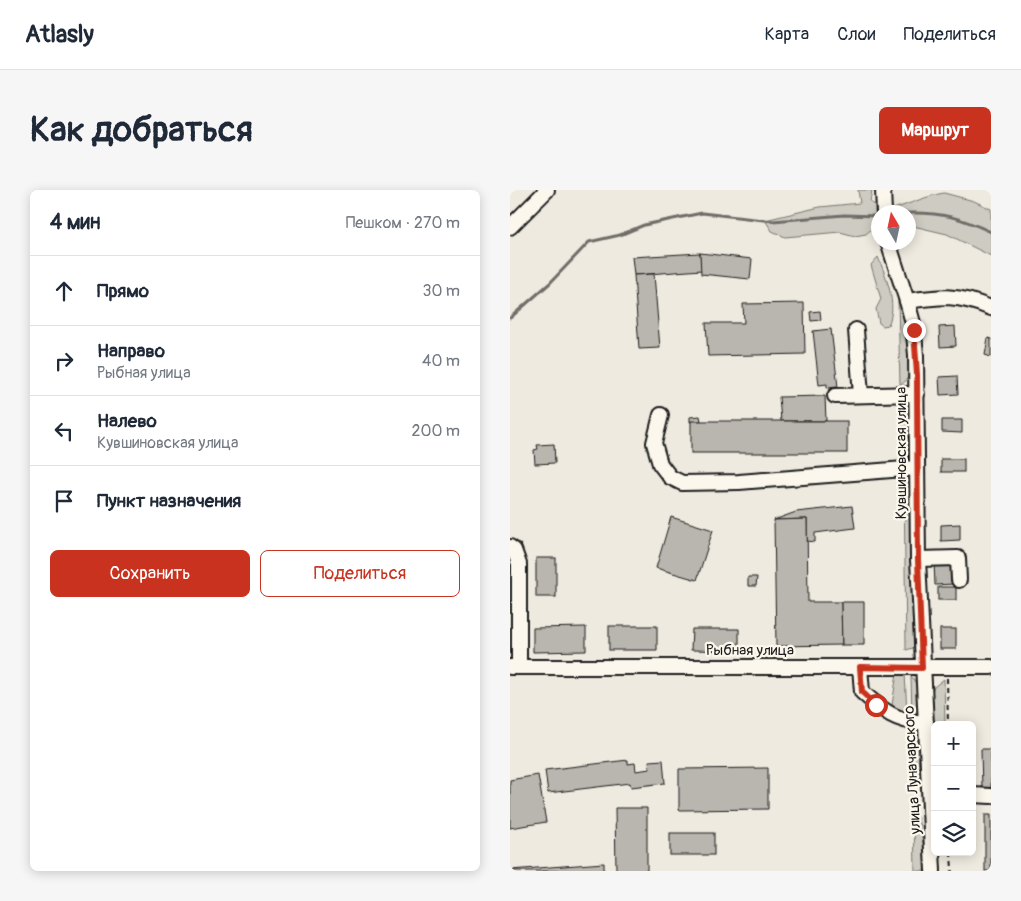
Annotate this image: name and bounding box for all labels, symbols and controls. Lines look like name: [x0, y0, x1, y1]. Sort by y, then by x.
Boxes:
text: Atlasly: [25, 20, 94, 49]
text: Карта: [765, 23, 809, 46]
text: Слои: [837, 23, 875, 46]
text: Поделиться: [903, 23, 996, 46]
button: Маршрут: [879, 107, 991, 154]
text: Как добраться: [30, 108, 253, 152]
north arrow: [871, 205, 916, 250]
text: 4 мин: [50, 209, 100, 236]
text: Пешком · 270 m: [346, 213, 460, 233]
icon: ahead: [50, 277, 78, 305]
text: Прямо: [97, 279, 149, 303]
text: 30 m: [422, 281, 460, 301]
route end: [903, 319, 926, 342]
text: Направо: [97, 339, 165, 363]
icon: right: [50, 347, 78, 375]
text: 40 m: [422, 351, 460, 371]
text: Рыбная улица: [97, 363, 191, 383]
street label: Кувшиновская улица: [892, 387, 911, 519]
text: Налево: [97, 409, 157, 433]
icon: left: [50, 417, 78, 445]
text: 200 m: [412, 421, 460, 441]
text: Кувшиновская улица: [97, 433, 238, 453]
icon: arrive: [50, 487, 78, 515]
text: Пункт назначения: [97, 489, 241, 513]
button: Сохранить: [50, 550, 250, 597]
button: Поделиться: [260, 550, 460, 597]
street label: Рыбная улица: [706, 641, 794, 660]
route start: [865, 694, 888, 717]
street label: улица Луначарского: [900, 705, 925, 836]
map controls: [931, 721, 976, 856]
button: +: [931, 721, 976, 766]
button: −: [931, 766, 976, 811]
button: layers: [931, 811, 976, 856]

